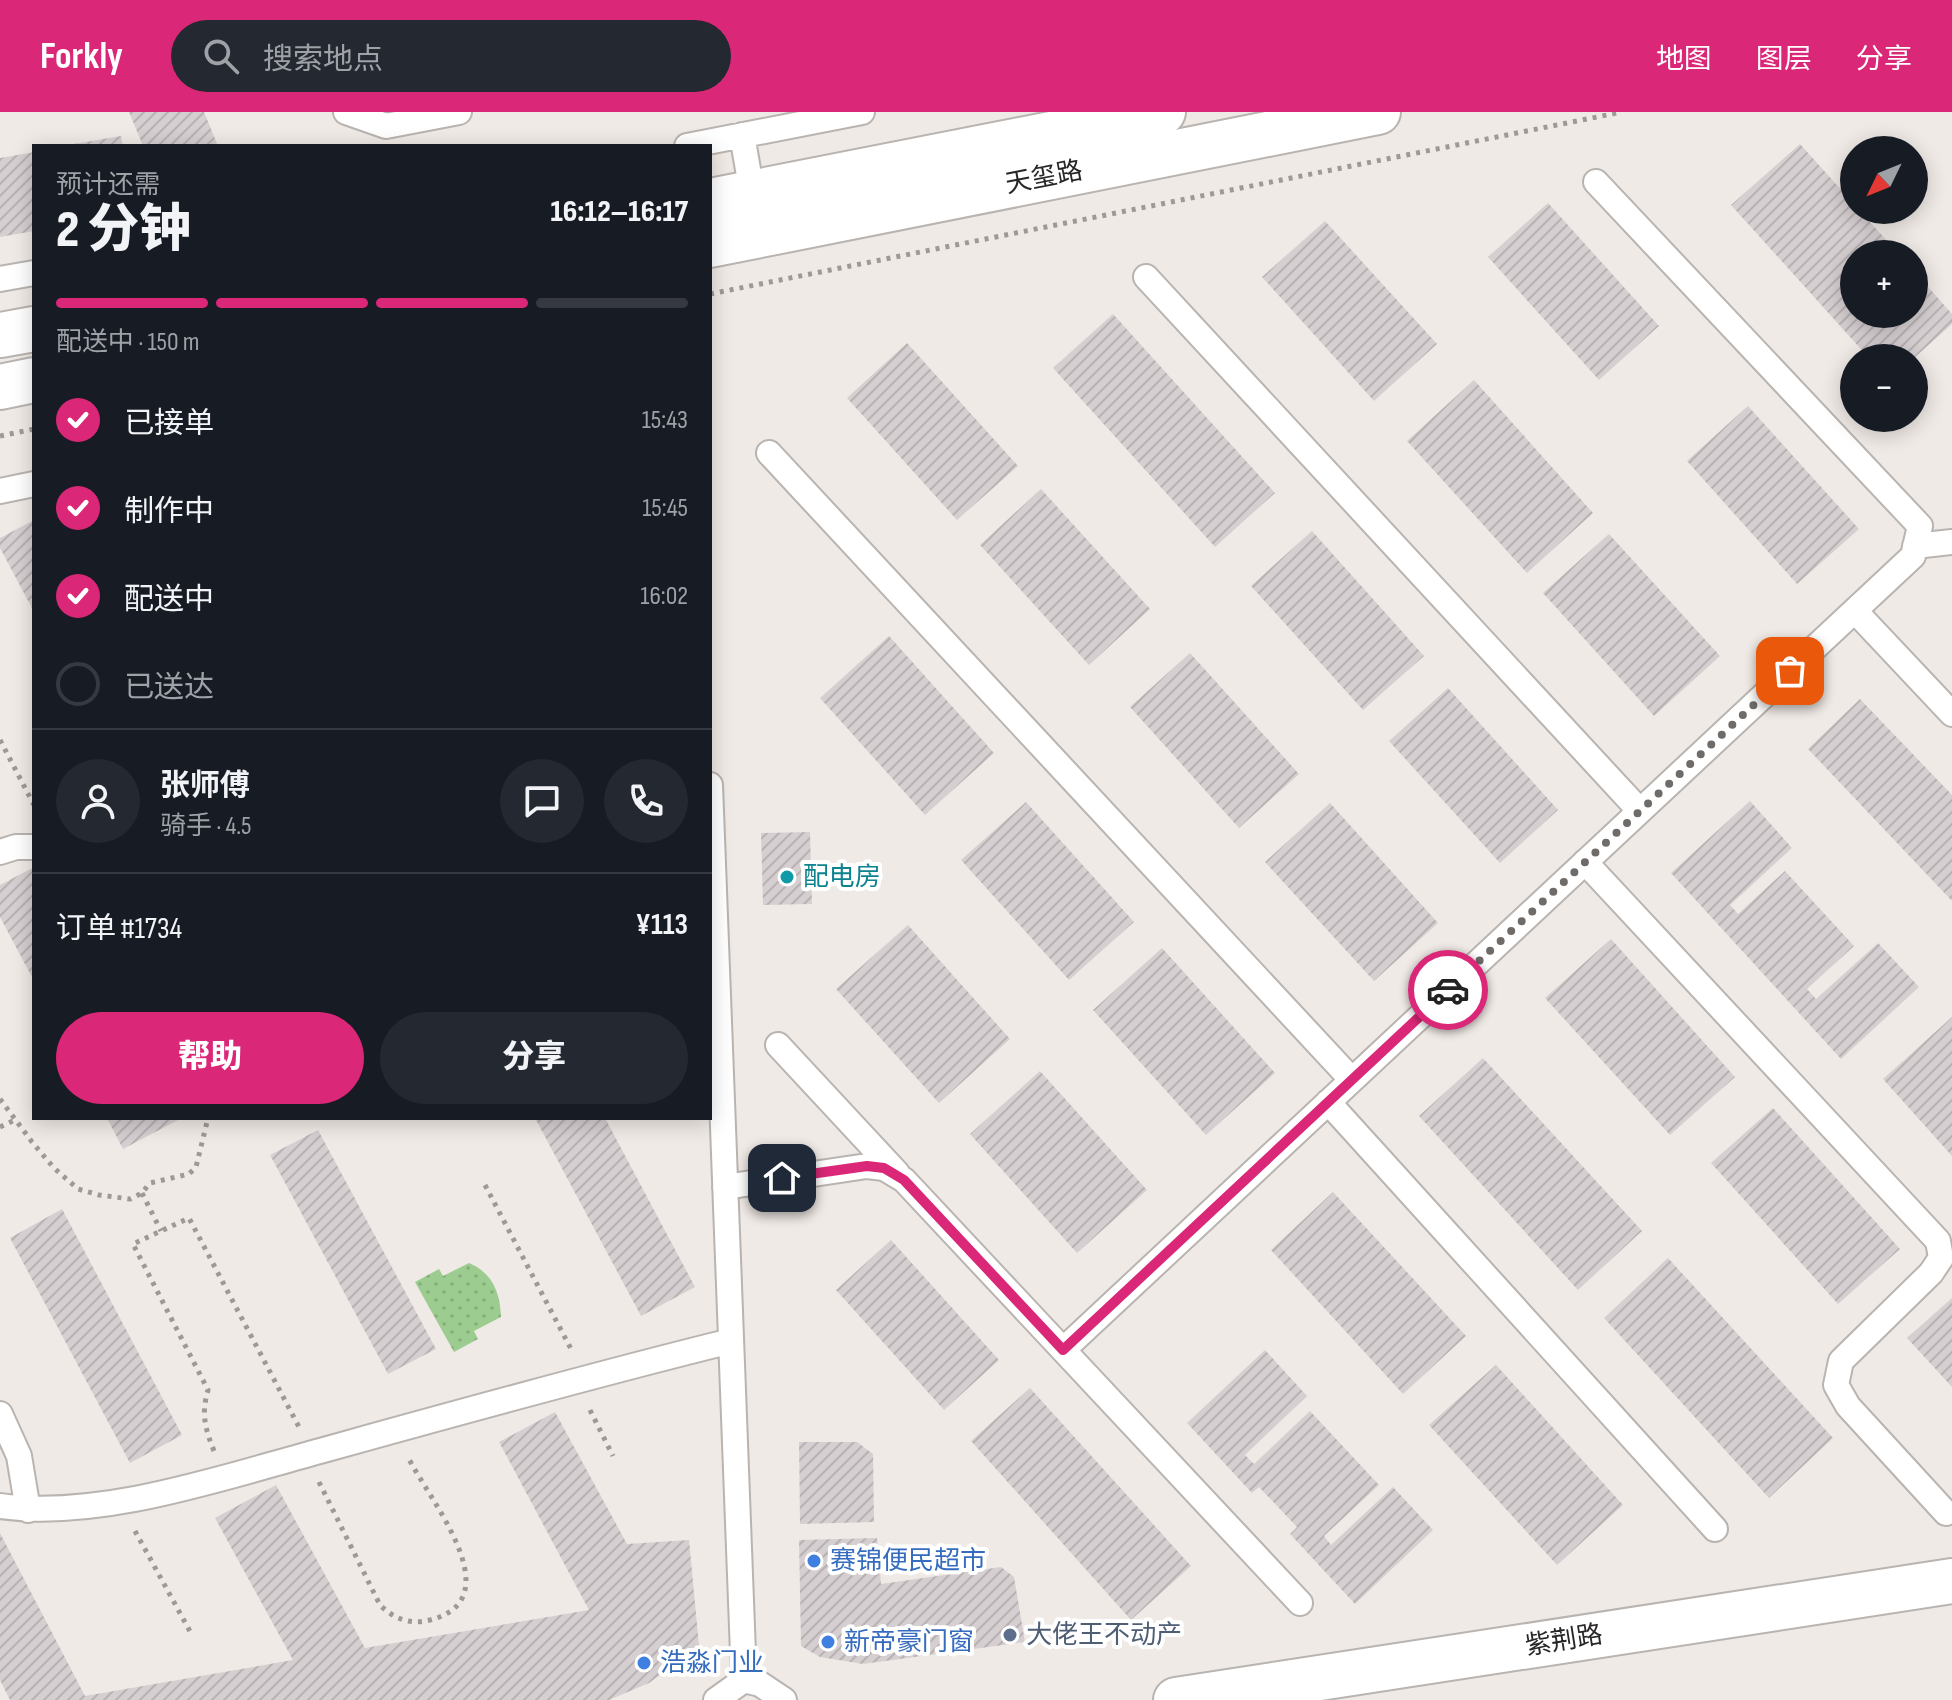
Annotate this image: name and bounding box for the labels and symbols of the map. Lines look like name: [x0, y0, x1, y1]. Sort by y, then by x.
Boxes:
north arrow: [1840, 136, 1928, 224]
street label: 天玺路: [1003, 155, 1085, 201]
pin: [1756, 637, 1824, 705]
place label: 配电房: [803, 862, 881, 893]
marker: 配电房: [778, 868, 796, 886]
courier: [1408, 950, 1488, 1030]
pin: [748, 1144, 816, 1212]
place label: 赛锦便民超市: [830, 1546, 986, 1577]
marker: 赛锦便民超市: [805, 1552, 823, 1570]
place label: 大佬王不动产: [1026, 1620, 1182, 1651]
street label: 紫荆路: [1523, 1620, 1605, 1662]
marker: 大佬王不动产: [1001, 1626, 1019, 1644]
place label: 新帝豪门窗: [844, 1627, 974, 1658]
marker: 新帝豪门窗: [819, 1633, 837, 1651]
place label: 浩淼门业: [660, 1648, 764, 1679]
marker: 浩淼门业: [635, 1654, 653, 1672]

